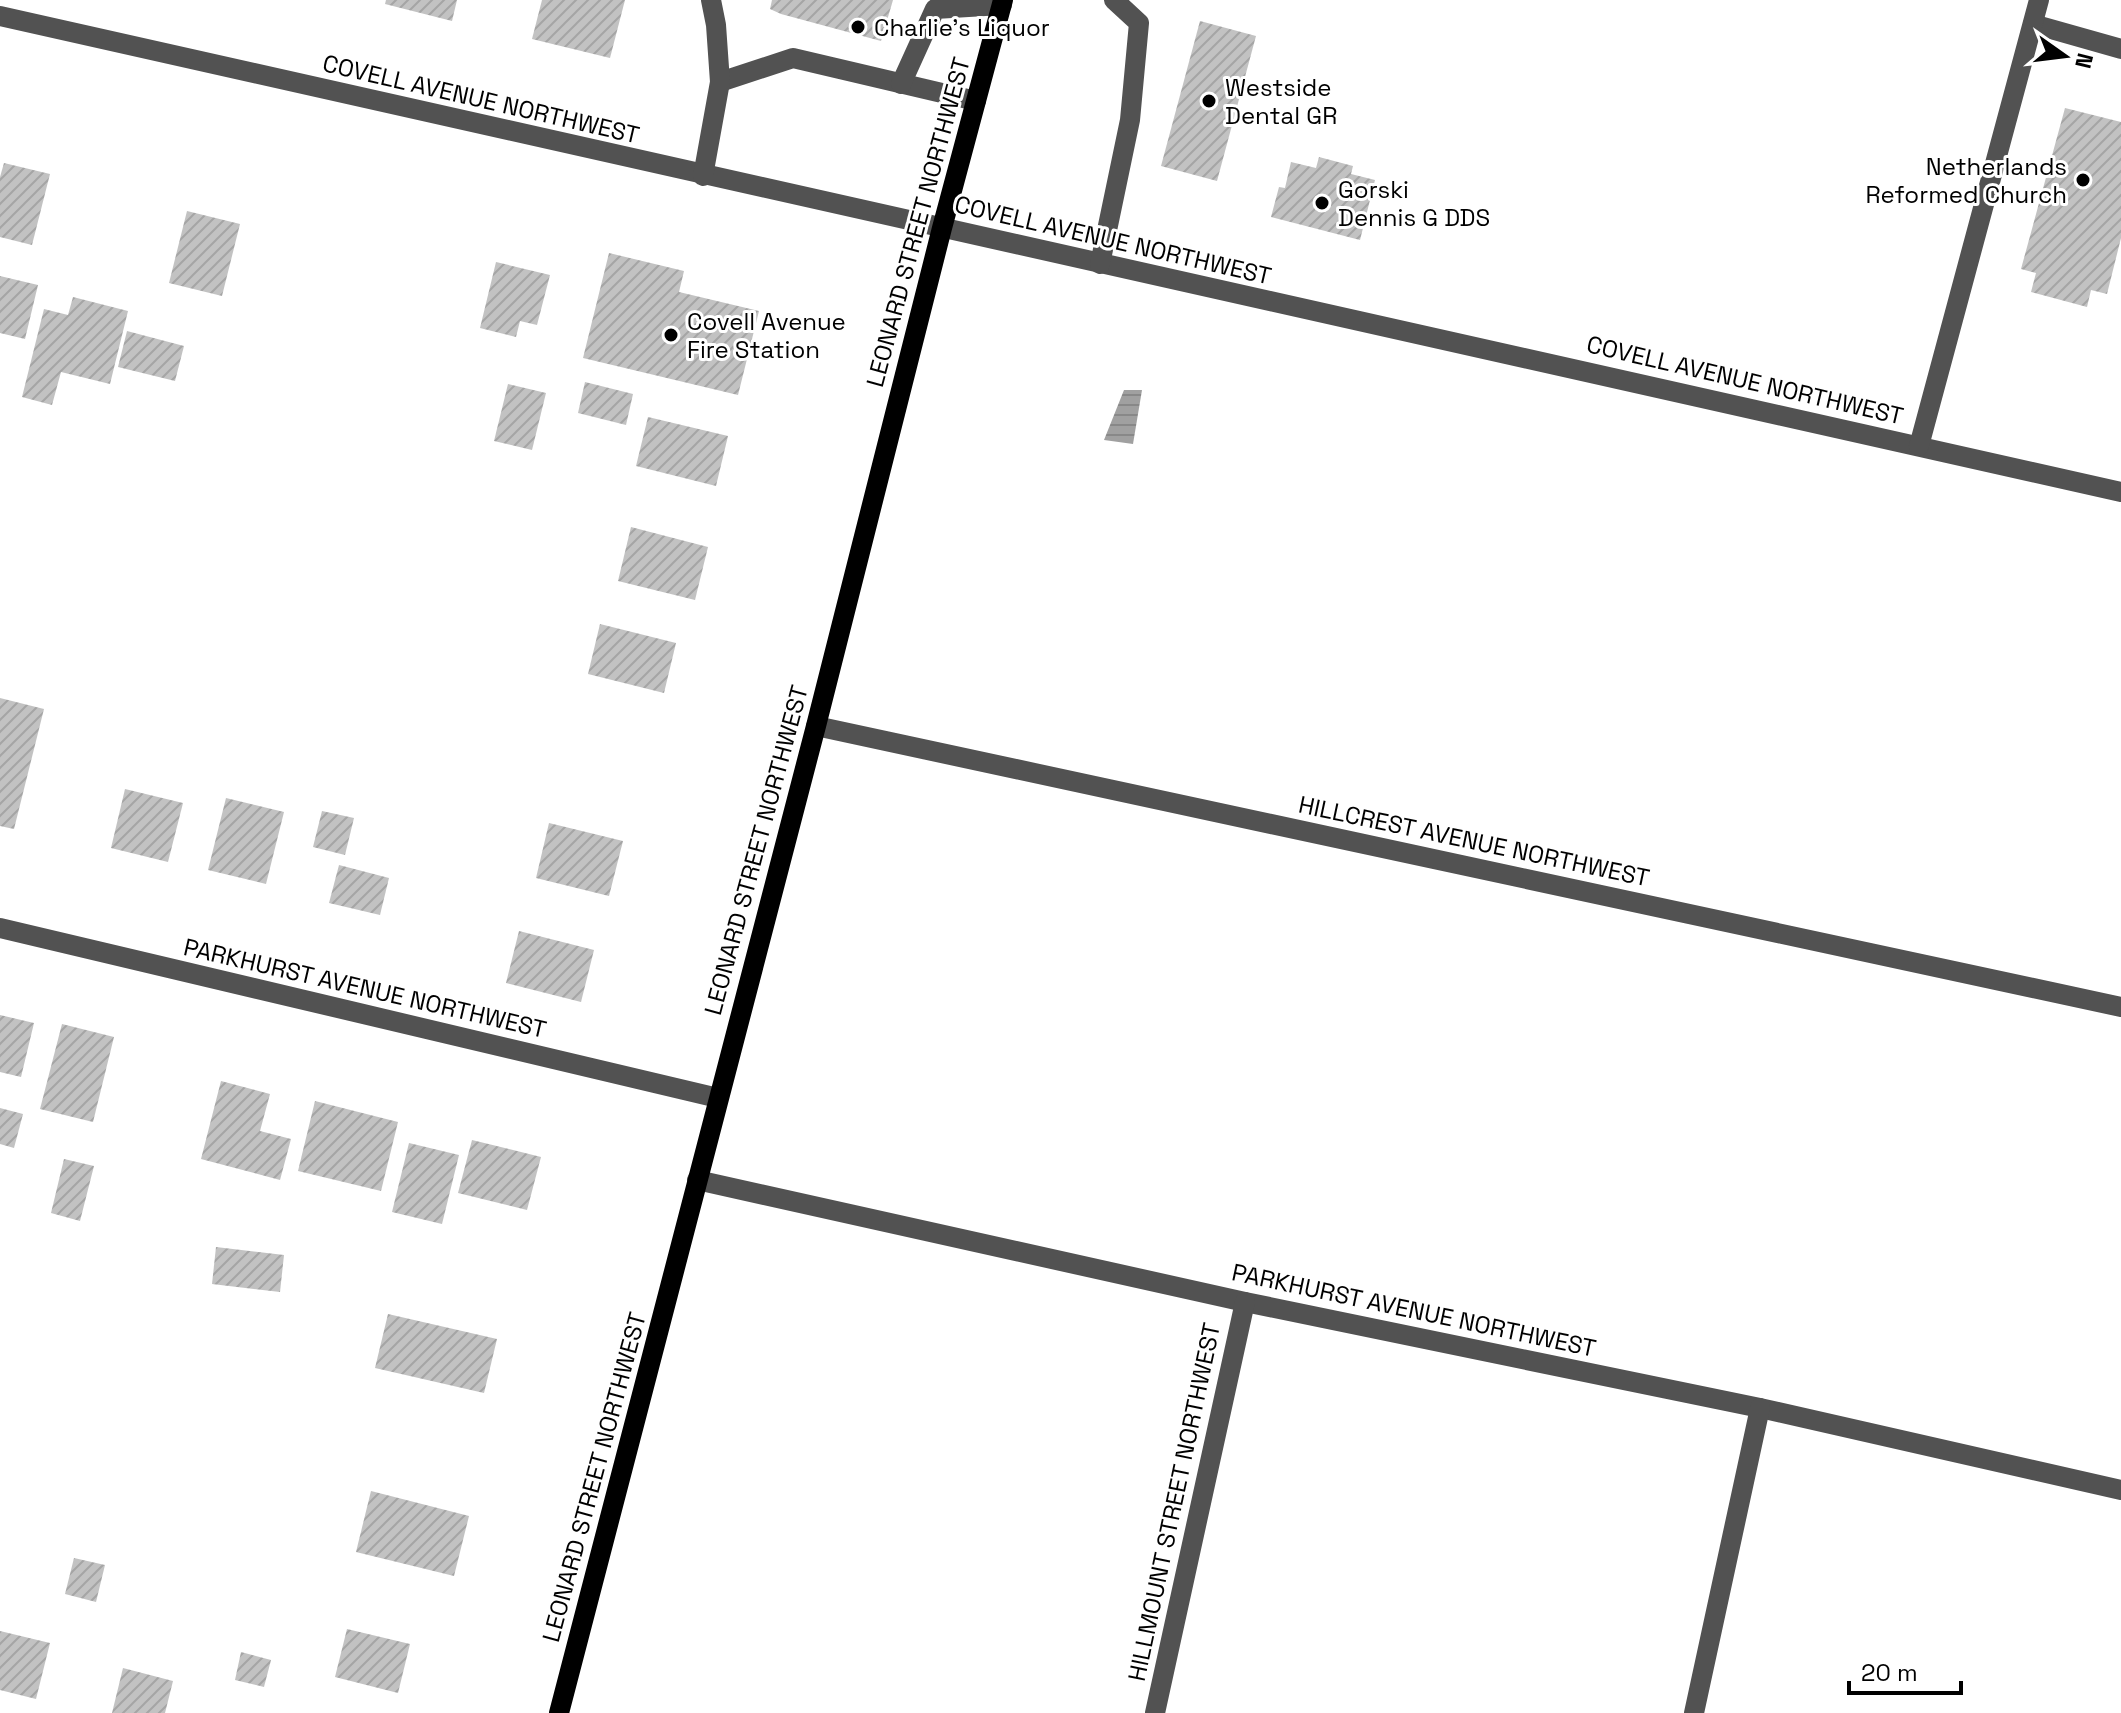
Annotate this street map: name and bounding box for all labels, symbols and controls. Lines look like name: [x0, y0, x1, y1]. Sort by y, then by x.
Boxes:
place label: Charlie's Liquor: [874, 12, 1050, 43]
north arrow: [2025, 16, 2105, 96]
marker: Charlie's Liquor: [849, 18, 867, 36]
street label: COVELL AVENUE NORTHWEST: [320, 47, 642, 151]
text: N: [2069, 50, 2100, 71]
street label: LEONARD STREET NORTHWEST: [859, 54, 977, 390]
place label: Westside Dental GR: [1225, 72, 1337, 131]
marker: Westside Dental GR: [1200, 92, 1218, 110]
place label: Netherlands Reformed Church: [1865, 151, 2067, 210]
marker: Netherlands Reformed Church: [2074, 171, 2092, 189]
place label: Gorski Dennis G DDS: [1338, 174, 1490, 233]
street label: COVELL AVENUE NORTHWEST: [952, 188, 1274, 292]
marker: Gorski Dennis G DDS: [1313, 194, 1331, 212]
place label: Covell Avenue Fire Station: [687, 306, 846, 365]
marker: Covell Avenue Fire Station: [662, 326, 680, 344]
street label: COVELL AVENUE NORTHWEST: [1584, 328, 1906, 432]
street label: LEONARD STREET NORTHWEST: [697, 682, 815, 1018]
street label: HILLCREST AVENUE NORTHWEST: [1296, 789, 1652, 893]
street label: PARKHURST AVENUE NORTHWEST: [181, 931, 549, 1045]
street label: PARKHURST AVENUE NORTHWEST: [1229, 1256, 1599, 1364]
street label: LEONARD STREET NORTHWEST: [535, 1309, 653, 1645]
street label: HILLMOUNT STREET NORTHWEST: [1121, 1320, 1227, 1684]
scale bar: [1849, 1645, 1961, 1695]
text: 20 m: [1861, 1657, 1918, 1688]

